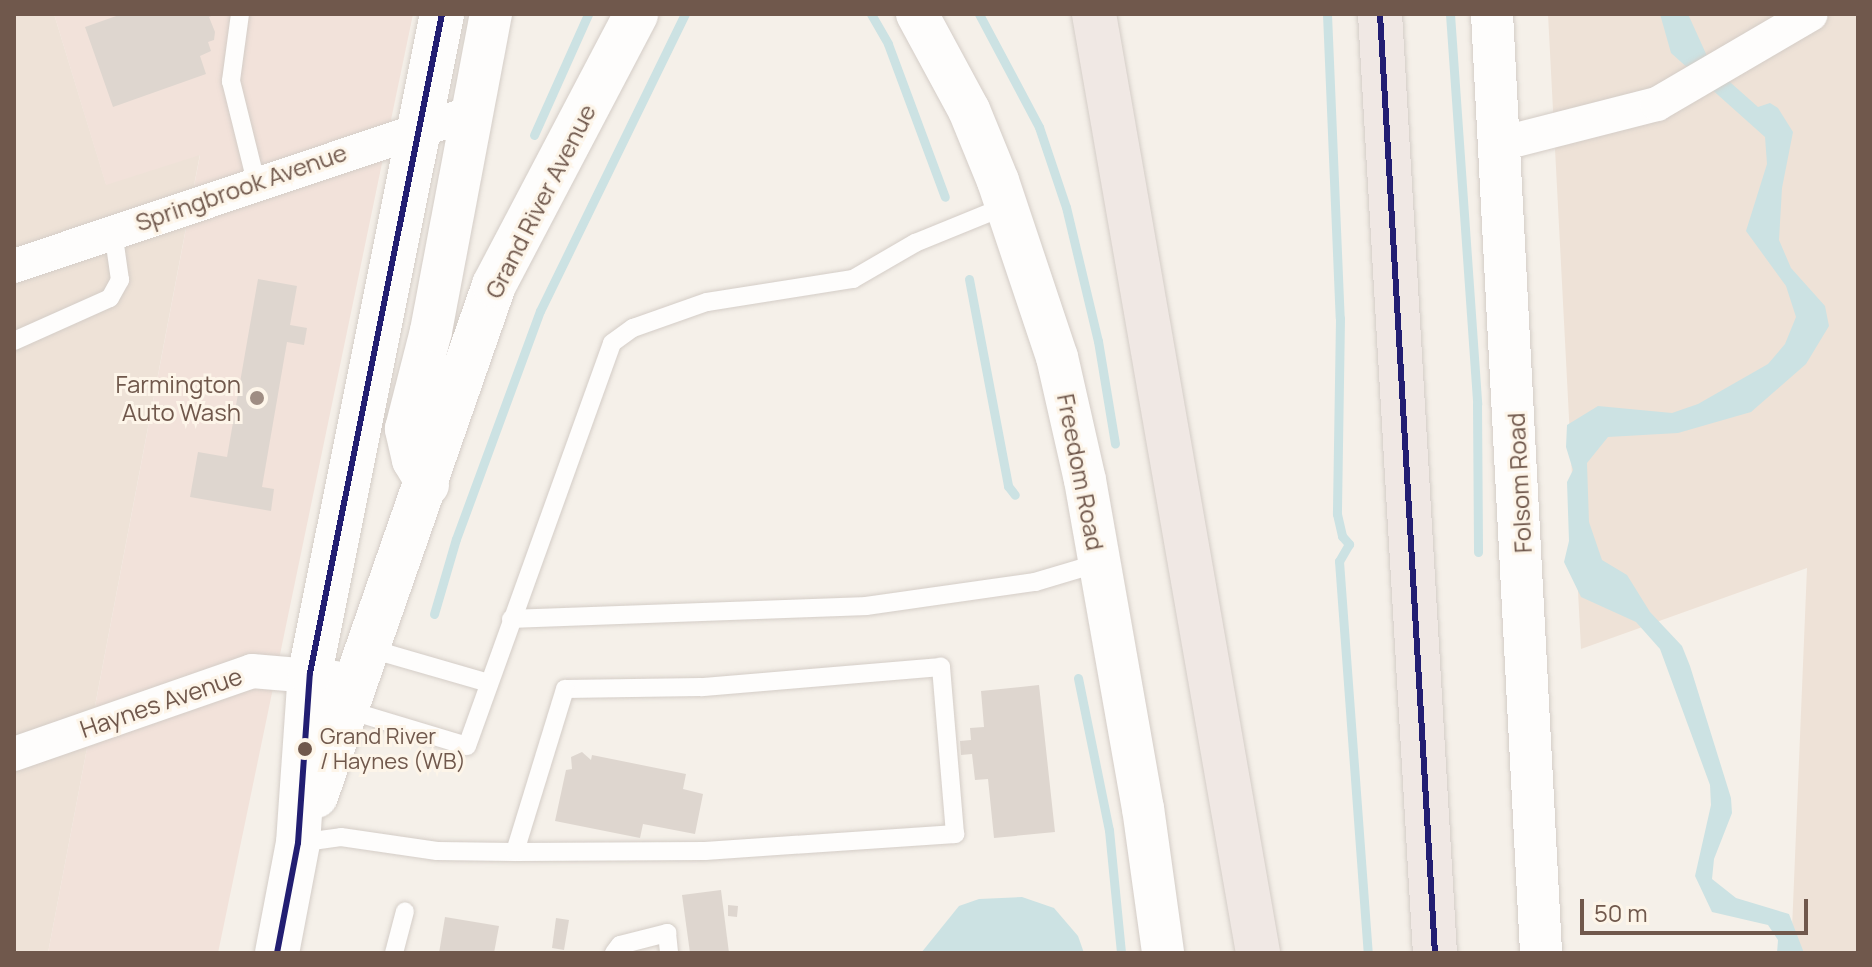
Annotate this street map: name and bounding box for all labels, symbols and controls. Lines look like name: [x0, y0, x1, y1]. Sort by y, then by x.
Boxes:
street label: Grand River Avenue: [479, 99, 601, 303]
street label: Springbrook Avenue: [132, 137, 350, 237]
place label: Farmington Auto Wash: [115, 370, 241, 426]
marker: Farmington Auto Wash: [248, 389, 266, 407]
street label: Freedom Road: [1052, 391, 1110, 553]
street label: Folsom Road: [1501, 412, 1537, 554]
street label: Haynes Avenue: [76, 661, 246, 743]
place label: Grand River / Haynes (WB): [320, 723, 466, 774]
marker: Grand River / Haynes (WB): [297, 741, 313, 757]
scale bar: [1584, 883, 1812, 933]
text: 50 m: [1594, 896, 1648, 929]

